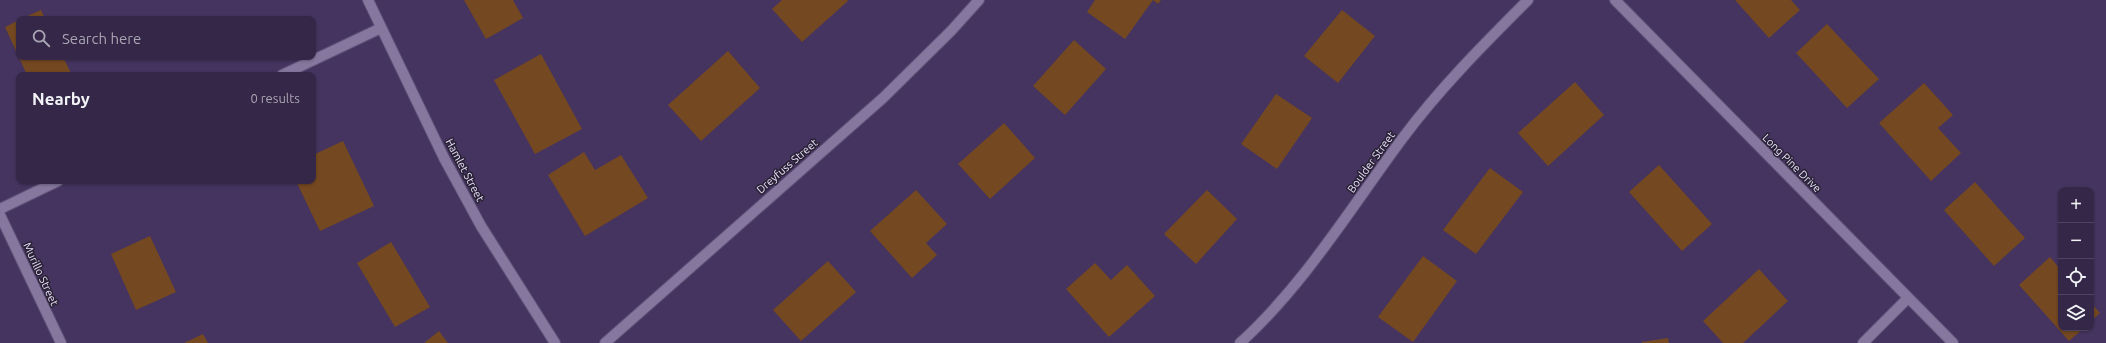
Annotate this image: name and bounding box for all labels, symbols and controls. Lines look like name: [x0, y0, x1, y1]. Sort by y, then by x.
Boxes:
search box: [16, 16, 316, 60]
icon: search: [30, 27, 52, 49]
text: Search here: [62, 30, 141, 47]
text: Nearby: [32, 89, 90, 108]
text: 0 results: [250, 91, 300, 105]
street label: Boulder Street: [1345, 129, 1398, 195]
street label: Long Pine Drive: [1760, 131, 1824, 195]
street label: Dreyfuss Street: [754, 136, 820, 196]
street label: Hamlet Street: [443, 137, 487, 204]
map controls: [2058, 187, 2094, 331]
button: +: [2058, 187, 2094, 223]
button: −: [2058, 223, 2094, 259]
street label: Murillo Street: [21, 241, 61, 308]
button: locate: [2058, 259, 2094, 295]
button: layers: [2058, 295, 2094, 331]

